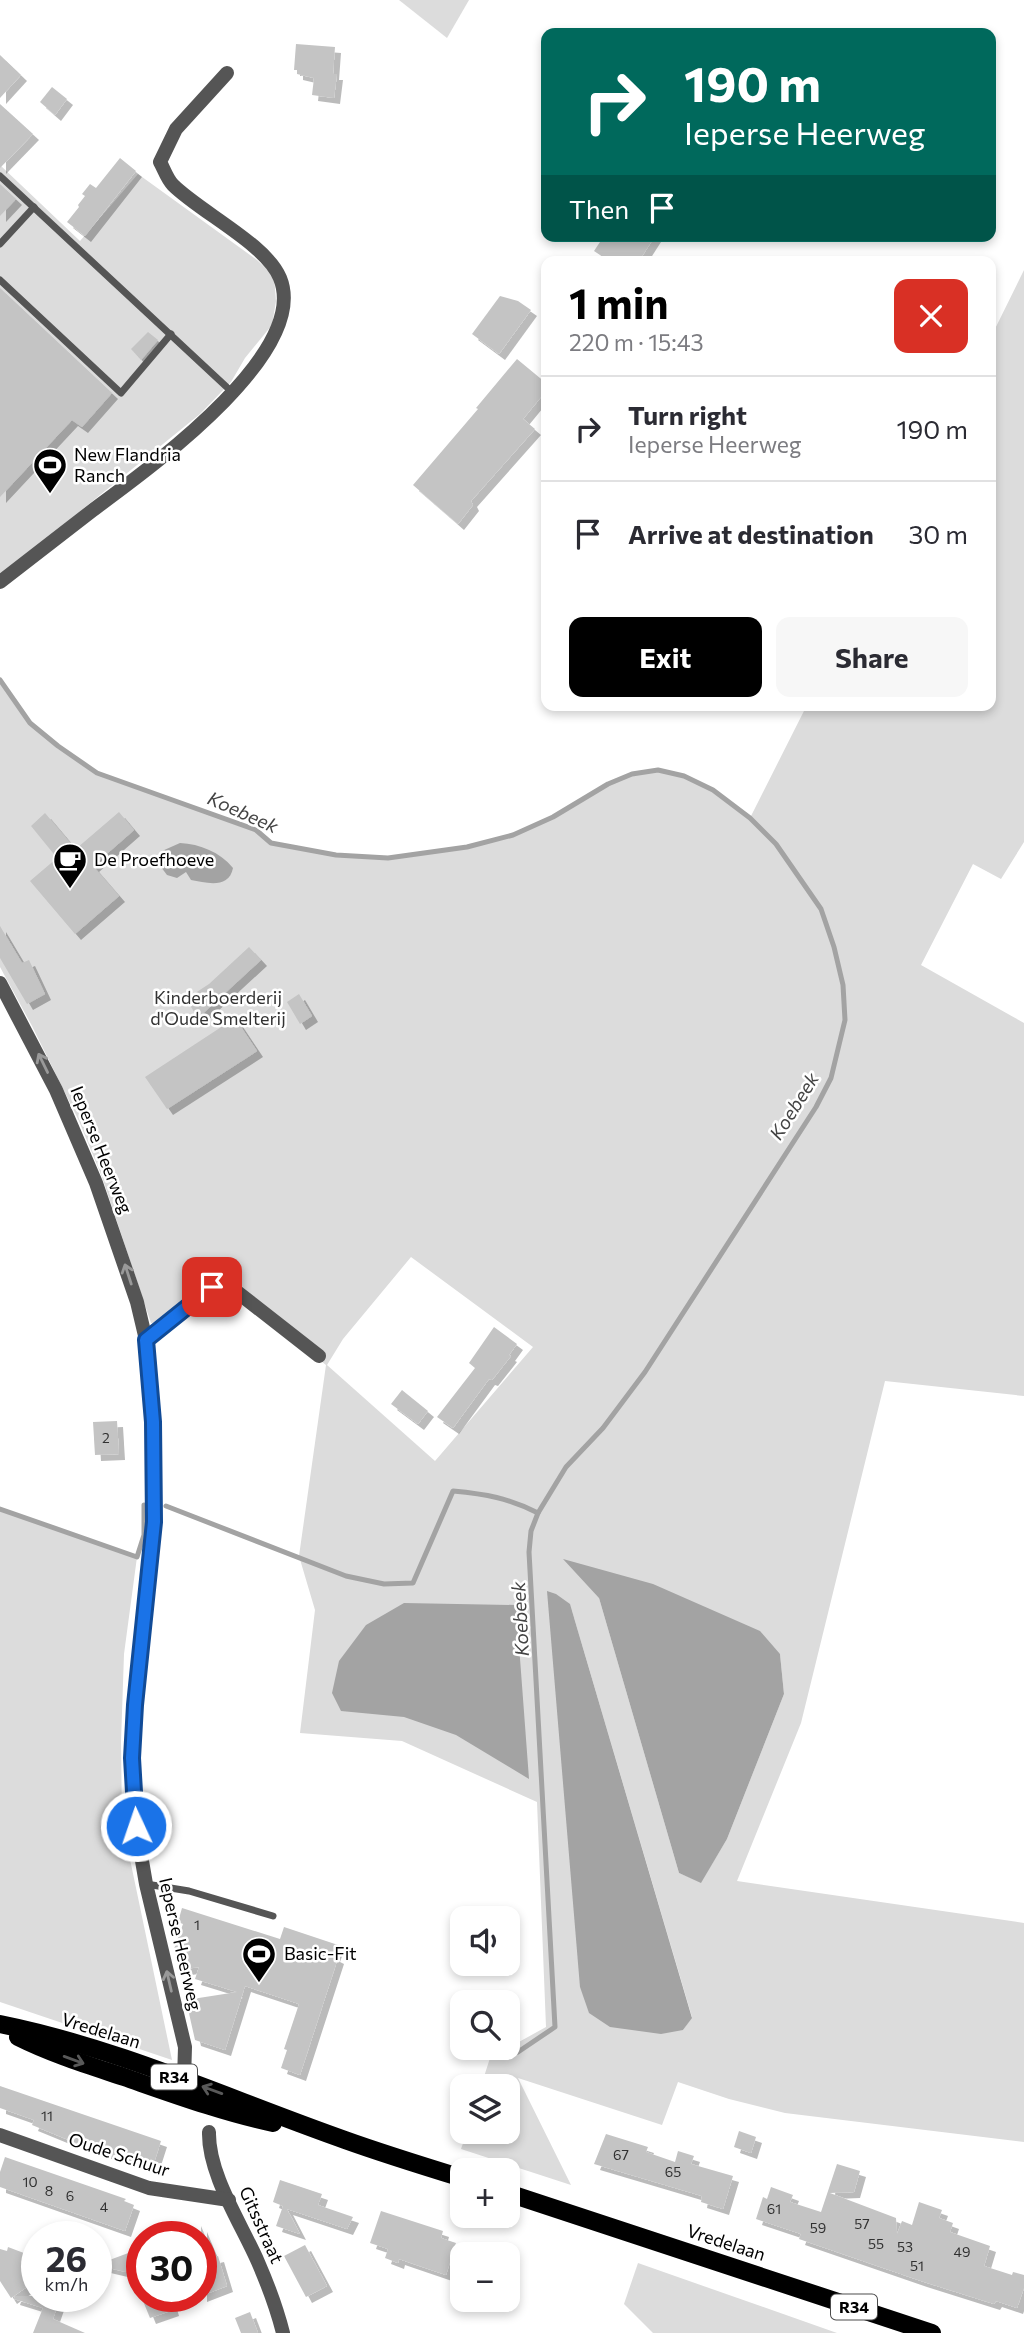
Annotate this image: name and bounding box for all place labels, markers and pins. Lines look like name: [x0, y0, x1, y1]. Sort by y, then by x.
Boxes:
place label: New Flandria Ranch: [74, 443, 181, 486]
sports icon: New Flandria Ranch: [31, 446, 69, 495]
cafe icon: De Proefhoeve: [51, 841, 89, 890]
place label: De Proefhoeve: [94, 848, 214, 870]
pin: [182, 1257, 242, 1317]
sports icon: Basic-Fit: [240, 1935, 278, 1984]
place label: Basic-Fit: [284, 1942, 357, 1964]

